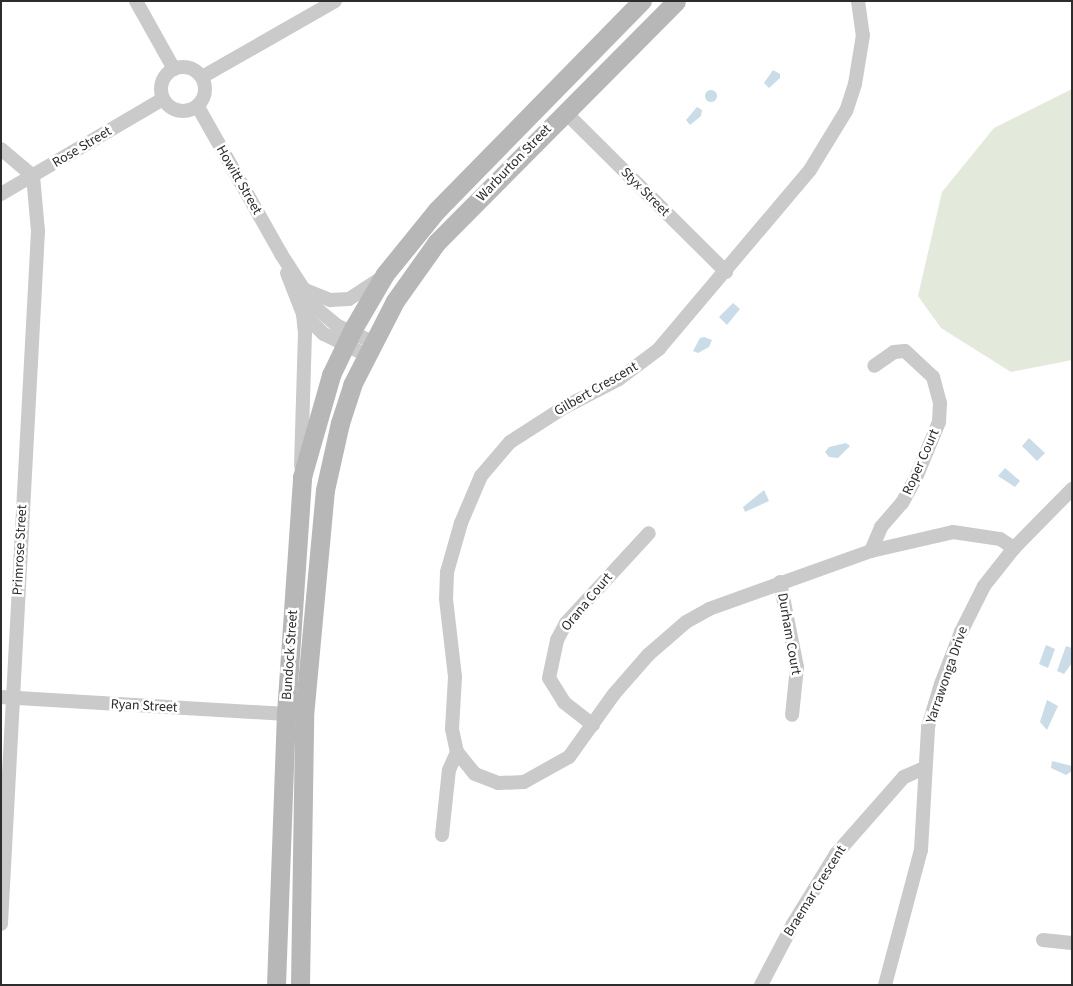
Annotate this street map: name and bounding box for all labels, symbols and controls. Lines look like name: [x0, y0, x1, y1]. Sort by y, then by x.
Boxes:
street label: Warburton Street: [473, 121, 555, 205]
street label: Rose Street: [49, 123, 115, 171]
street label: Howitt Street: [212, 142, 266, 218]
street label: Styx Street: [617, 164, 673, 220]
street label: Gilbert Crescent: [551, 358, 641, 420]
street label: Roper Court: [899, 426, 943, 498]
street label: Primrose Street: [9, 504, 31, 596]
street label: Orana Court: [558, 569, 616, 635]
street label: Durham Court: [774, 592, 804, 676]
street label: Bundock Street: [278, 609, 302, 701]
street label: Yarrawonga Drive: [923, 624, 971, 726]
street label: Ryan Street: [110, 696, 178, 716]
street label: Braemar Crescent: [780, 842, 850, 940]

